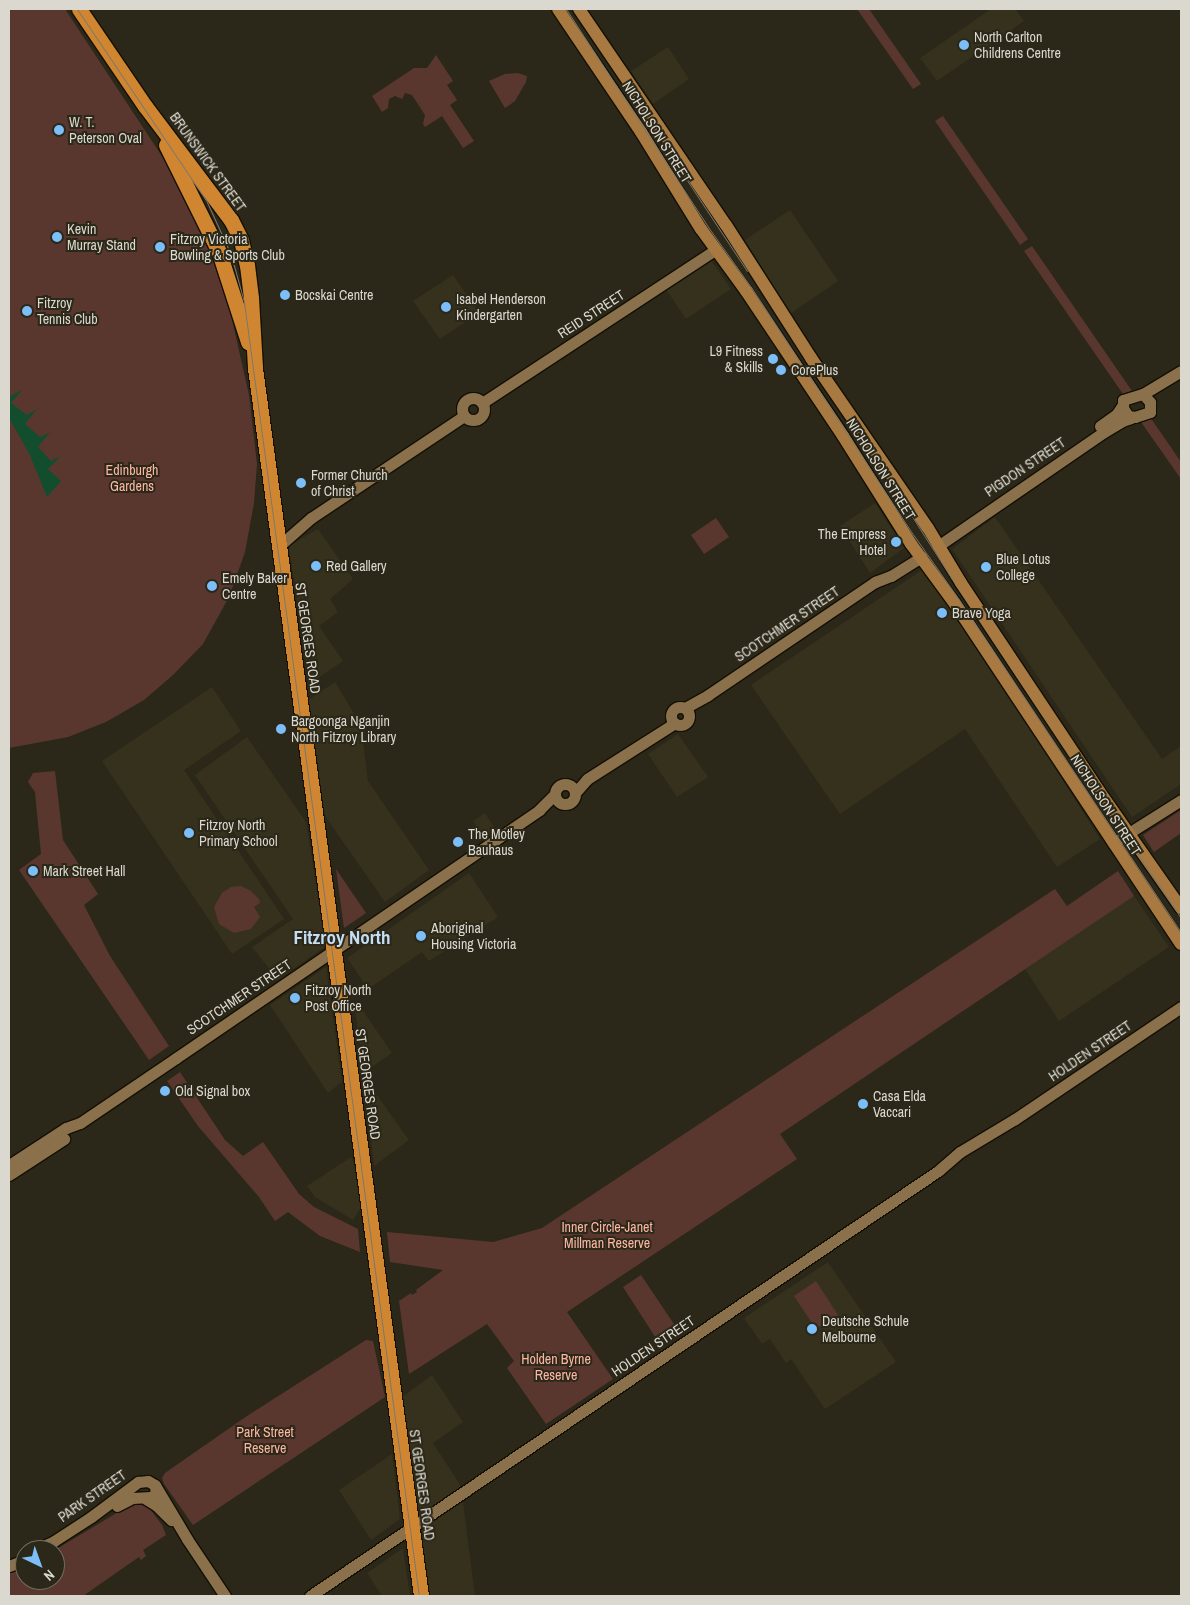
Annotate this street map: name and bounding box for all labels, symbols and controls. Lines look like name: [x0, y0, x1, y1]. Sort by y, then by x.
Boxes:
place label: North Carlton Childrens Centre: [974, 29, 1061, 62]
marker: North Carlton Childrens Centre: [958, 39, 970, 51]
street label: NICHOLSON STREET: [619, 78, 695, 186]
street label: BRUNSWICK STREET: [166, 109, 250, 215]
place label: W. T. Peterson Oval: [69, 114, 142, 146]
marker: W. T. Peterson Oval: [53, 124, 65, 136]
place label: Kevin Murray Stand: [67, 221, 136, 253]
marker: Kevin Murray Stand: [51, 231, 63, 243]
place label: Fitzroy Victoria Bowling & Sports Club: [170, 231, 285, 264]
marker: Fitzroy Victoria Bowling & Sports Club: [154, 241, 166, 253]
street label: REID STREET: [555, 286, 627, 342]
place label: Bocskai Centre: [295, 287, 373, 303]
marker: Bocskai Centre: [279, 289, 291, 301]
place label: Isabel Henderson Kindergarten: [456, 291, 546, 324]
place label: Fitzroy Tennis Club: [37, 295, 98, 328]
marker: Isabel Henderson Kindergarten: [440, 301, 452, 313]
marker: Fitzroy Tennis Club: [21, 305, 33, 317]
place label: L9 Fitness & Skills: [709, 343, 763, 376]
marker: L9 Fitness & Skills: [767, 353, 779, 365]
place label: CorePlus: [791, 362, 838, 378]
marker: CorePlus: [775, 364, 787, 376]
street label: NICHOLSON STREET: [843, 415, 919, 523]
street label: PIGDON STREET: [981, 434, 1069, 500]
park label: Edinburgh Gardens: [106, 462, 158, 494]
place label: Former Church of Christ: [311, 467, 388, 500]
marker: Former Church of Christ: [295, 477, 307, 489]
place label: The Empress Hotel: [818, 526, 886, 558]
marker: The Empress Hotel: [890, 536, 902, 548]
place label: Blue Lotus College: [996, 551, 1050, 584]
place label: Red Gallery: [326, 558, 387, 574]
marker: Red Gallery: [310, 560, 322, 572]
marker: Blue Lotus College: [980, 561, 992, 573]
place label: Emely Baker Centre: [222, 570, 287, 602]
marker: Emely Baker Centre: [206, 580, 218, 592]
street label: ST GEORGES ROAD: [292, 581, 324, 695]
street label: SCOTCHMER STREET: [732, 583, 842, 665]
place label: Brave Yoga: [952, 605, 1011, 621]
marker: Brave Yoga: [936, 607, 948, 619]
place label: Bargoonga Nganjin North Fitzroy Library: [291, 713, 396, 746]
marker: Bargoonga Nganjin North Fitzroy Library: [275, 723, 287, 735]
street label: NICHOLSON STREET: [1067, 751, 1145, 859]
place label: Fitzroy North Primary School: [199, 817, 277, 850]
place label: The Motley Bauhaus: [468, 826, 525, 859]
marker: Fitzroy North Primary School: [183, 827, 195, 839]
marker: The Motley Bauhaus: [452, 836, 464, 848]
place label: Mark Street Hall: [43, 863, 125, 879]
marker: Mark Street Hall: [27, 865, 39, 877]
place label: Aboriginal Housing Victoria: [431, 920, 516, 952]
district label: Fitzroy North: [294, 927, 390, 949]
marker: Aboriginal Housing Victoria: [415, 930, 427, 942]
street label: SCOTCHMER STREET: [184, 956, 294, 1038]
place label: Fitzroy North Post Office: [305, 982, 371, 1014]
marker: Fitzroy North Post Office: [289, 992, 301, 1004]
street label: HOLDEN STREET: [1045, 1017, 1135, 1085]
street label: ST GEORGES ROAD: [352, 1027, 384, 1141]
place label: Old Signal box: [175, 1083, 250, 1099]
marker: Old Signal box: [159, 1085, 171, 1097]
place label: Casa Elda Vaccari: [873, 1088, 926, 1120]
marker: Casa Elda Vaccari: [857, 1098, 869, 1110]
park label: Inner Circle-Janet Millman Reserve: [561, 1219, 653, 1252]
street label: HOLDEN STREET: [608, 1312, 698, 1380]
place label: Deutsche Schule Melbourne: [822, 1313, 909, 1345]
marker: Deutsche Schule Melbourne: [806, 1323, 818, 1335]
park label: Holden Byrne Reserve: [521, 1351, 591, 1384]
park label: Park Street Reserve: [236, 1424, 294, 1456]
street label: ST GEORGES ROAD: [406, 1428, 438, 1542]
street label: PARK STREET: [55, 1466, 129, 1526]
north arrow: [15, 1540, 65, 1590]
text: N: [40, 1566, 58, 1585]

